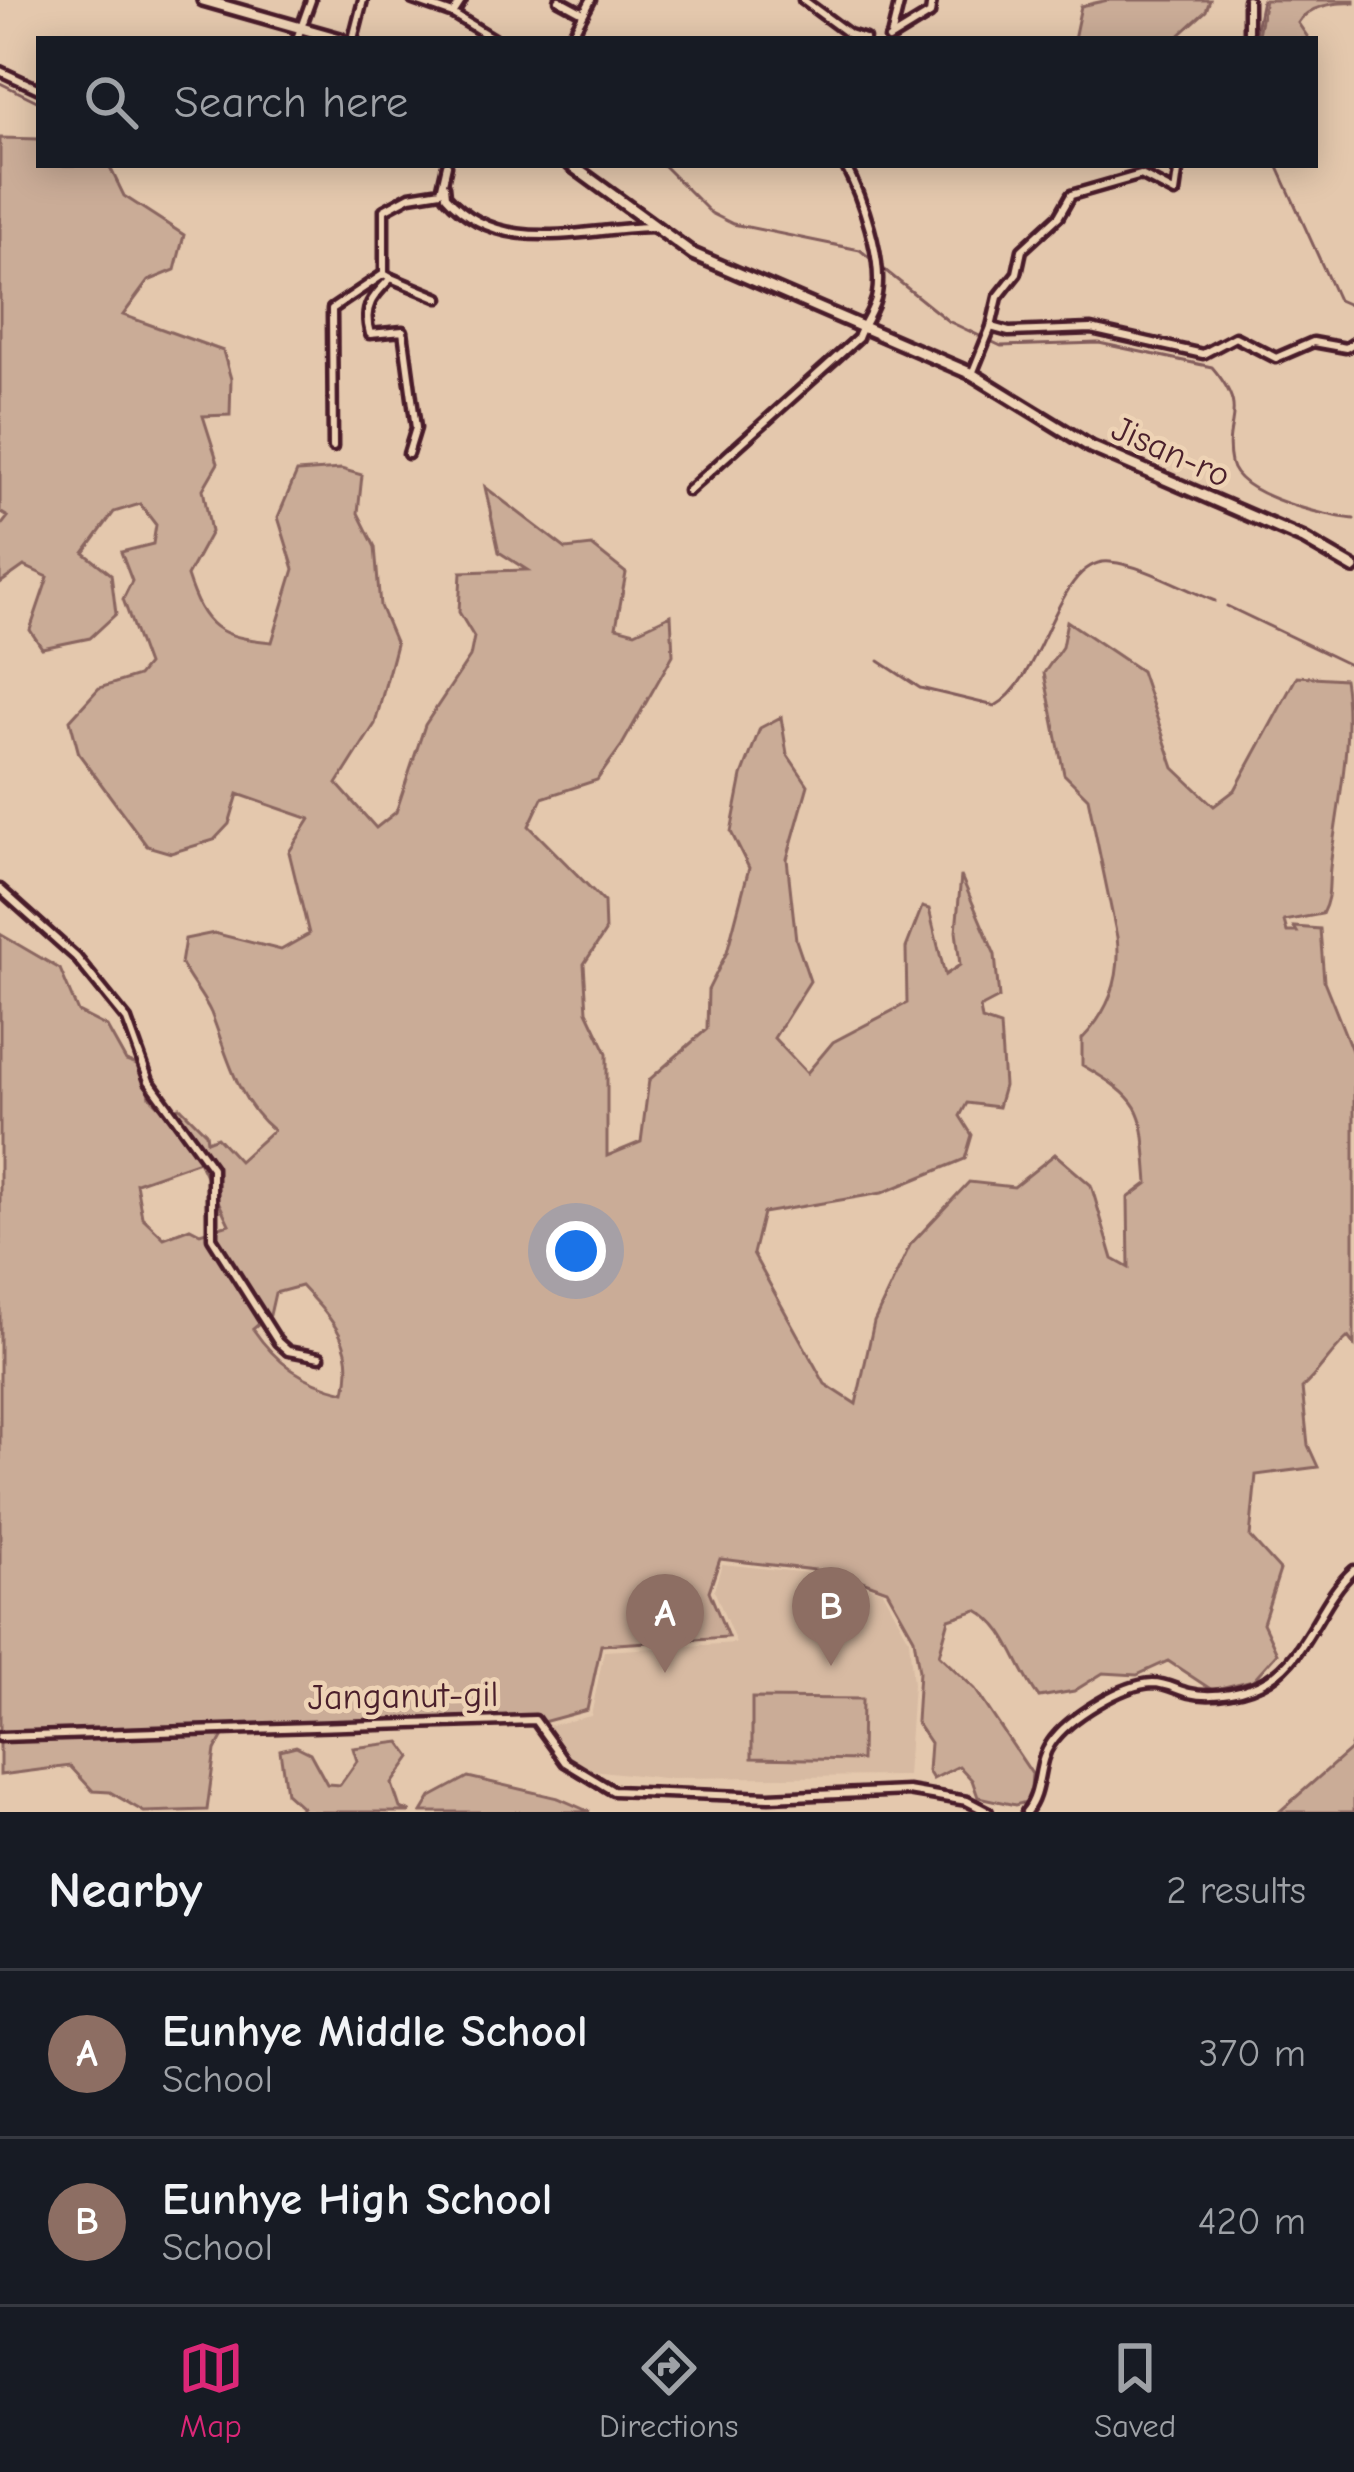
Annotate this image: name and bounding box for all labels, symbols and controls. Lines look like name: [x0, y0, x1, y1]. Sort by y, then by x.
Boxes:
search box: [36, 36, 1318, 168]
icon: search: [78, 69, 144, 135]
text: Search here: [174, 76, 408, 128]
street label: Jisan-ro: [1105, 408, 1237, 496]
your location: [546, 1221, 606, 1281]
pin: B: [792, 1567, 870, 1666]
pin: A: [626, 1574, 704, 1673]
street label: Janganut-gil: [307, 1674, 499, 1718]
text: Nearby: [48, 1861, 202, 1920]
text: 2 results: [1166, 1868, 1306, 1913]
text: Eunhye Middle School: [162, 2005, 588, 2057]
text: A: [76, 2031, 98, 2076]
text: 370 m: [1199, 2031, 1306, 2076]
text: School: [162, 2057, 273, 2102]
text: Eunhye High School: [162, 2173, 552, 2225]
text: B: [75, 2199, 99, 2244]
text: 420 m: [1198, 2199, 1306, 2244]
text: School: [162, 2225, 273, 2270]
tab: Map: [178, 2335, 244, 2445]
tab: Directions: [599, 2335, 739, 2445]
tab: Saved: [1094, 2335, 1176, 2445]

